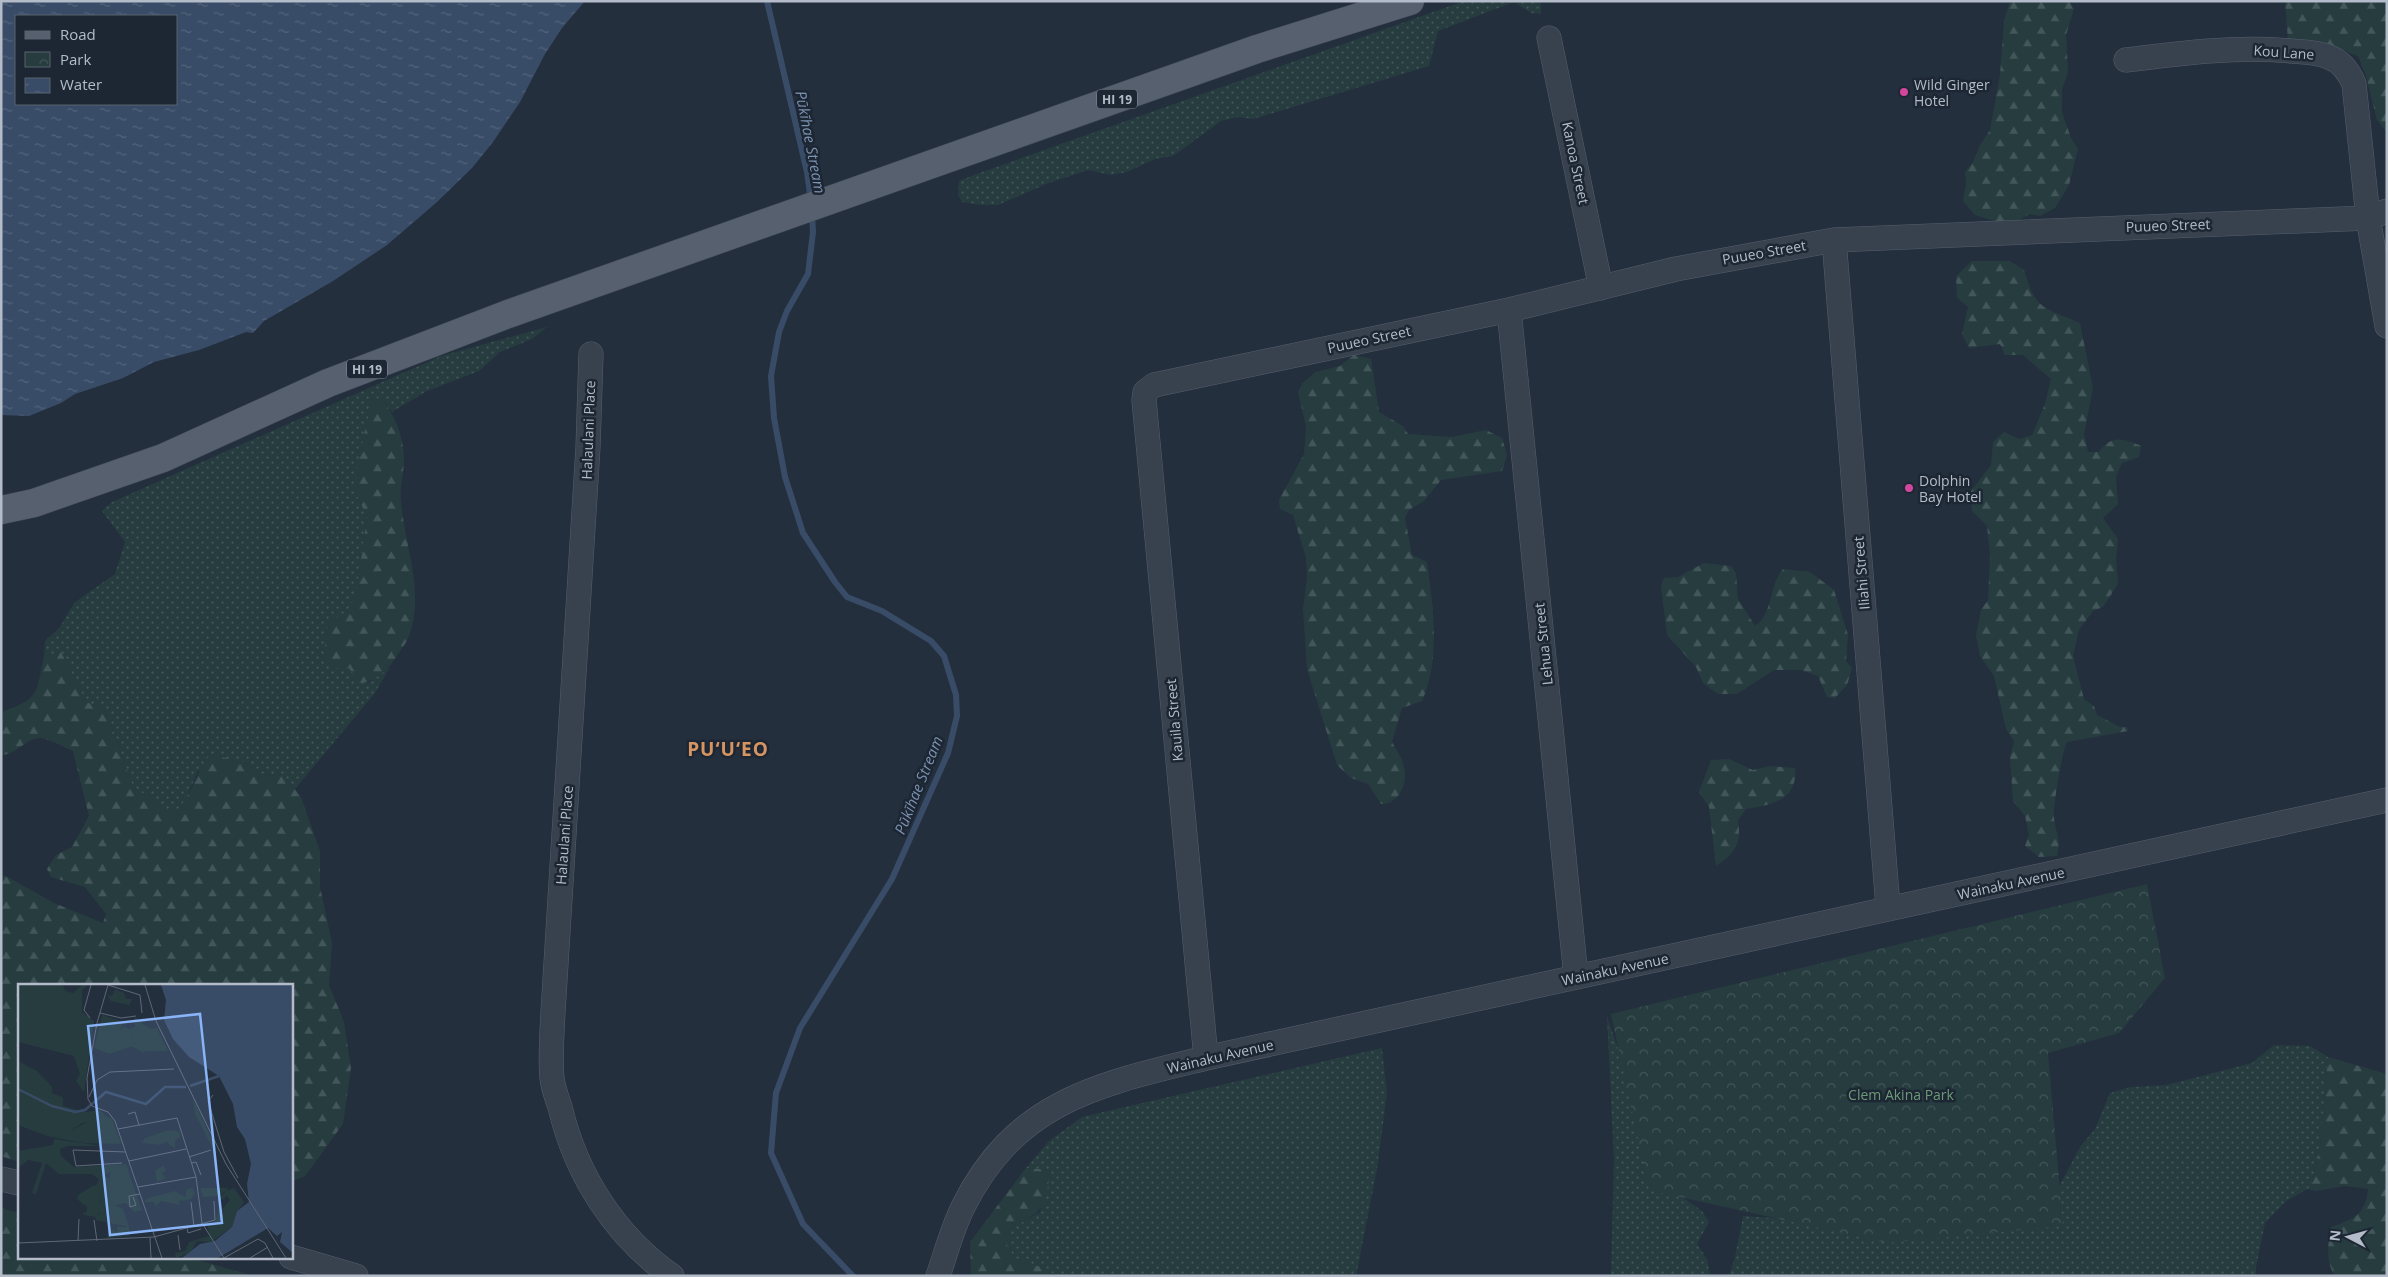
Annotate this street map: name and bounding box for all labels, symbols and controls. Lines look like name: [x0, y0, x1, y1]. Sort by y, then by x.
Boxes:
legend: [15, 15, 178, 105]
text: Road: [60, 24, 96, 44]
street label: Kou Lane: [2253, 40, 2315, 64]
text: Park: [60, 49, 91, 69]
text: Water: [60, 74, 102, 94]
place label: Wild Ginger Hotel: [1914, 75, 1990, 110]
marker: Wild Ginger Hotel: [1898, 86, 1910, 98]
water label: Pūkīhae Stream: [791, 89, 831, 195]
road number: HI 19: [1097, 90, 1137, 108]
street label: Kanoa Street: [1558, 120, 1594, 206]
street label: Puueo Street: [2125, 214, 2211, 236]
street label: Puueo Street: [1721, 235, 1807, 269]
street label: Puueo Street: [1326, 321, 1412, 357]
road number: HI 19: [347, 359, 387, 378]
street label: Halaulani Place: [577, 380, 599, 480]
place label: Dolphin Bay Hotel: [1919, 471, 1982, 506]
marker: Dolphin Bay Hotel: [1903, 482, 1915, 494]
street label: Iliahi Street: [1848, 535, 1874, 611]
street label: Lehua Street: [1529, 602, 1557, 686]
street label: Kauila Street: [1161, 678, 1187, 762]
water label: Pūkīhae Stream: [889, 733, 947, 837]
district label: PU‘U‘EO: [687, 736, 769, 762]
street label: Halaulani Place: [551, 785, 577, 885]
street label: Wainaku Avenue: [1956, 862, 2066, 904]
street label: Wainaku Avenue: [1560, 948, 1670, 990]
inset map: [18, 984, 292, 1260]
street label: Wainaku Avenue: [1165, 1034, 1275, 1078]
park label: Clem Akina Park: [1848, 1085, 1955, 1104]
north arrow: [2323, 1212, 2373, 1262]
text: N: [2325, 1229, 2345, 1242]

